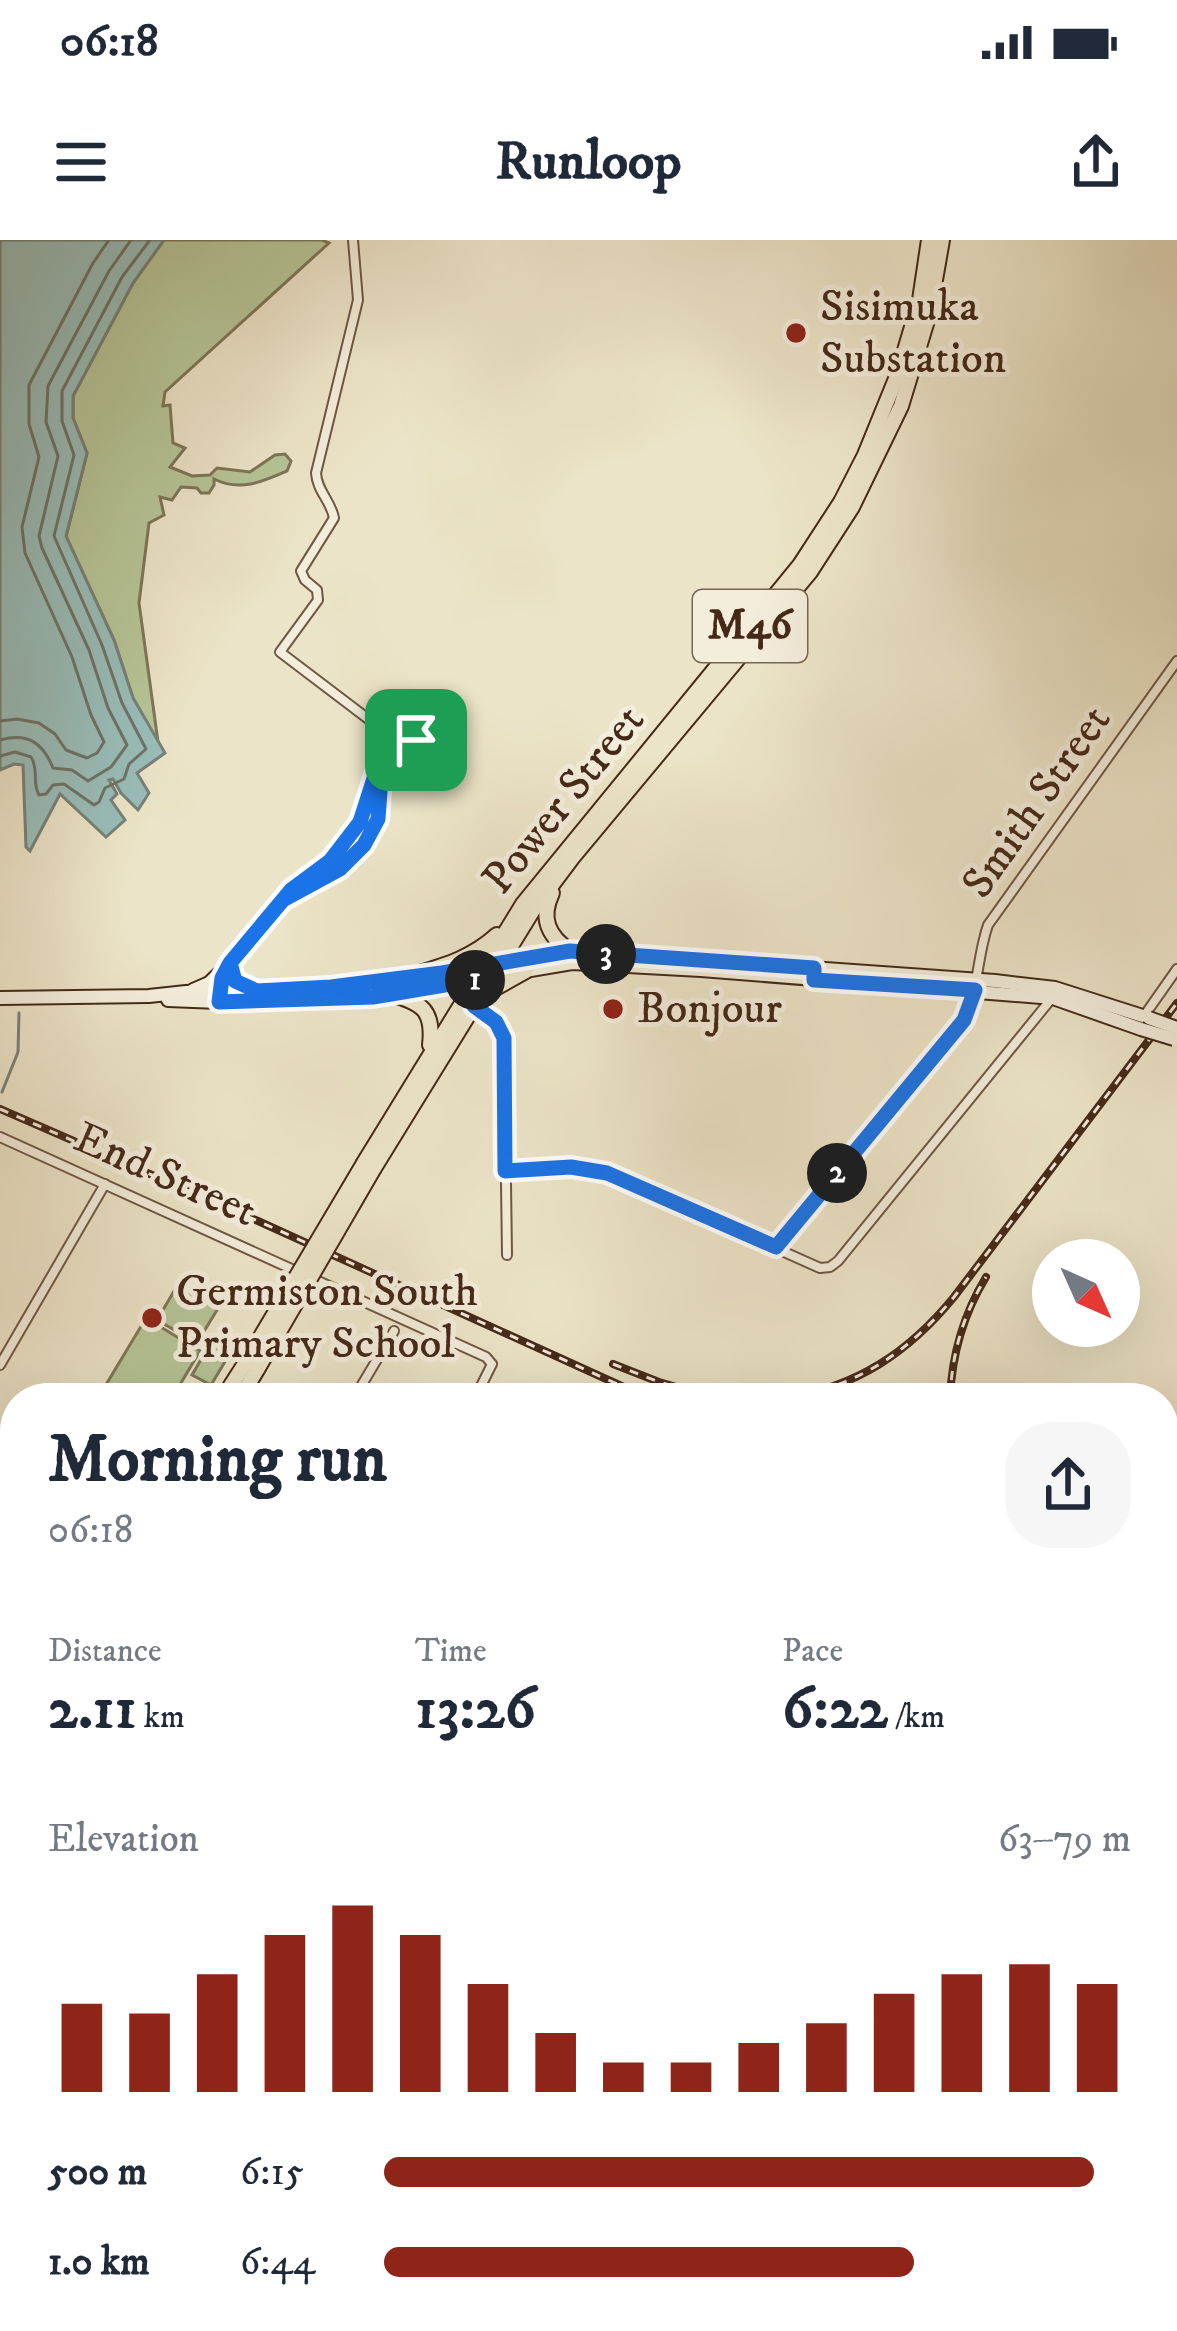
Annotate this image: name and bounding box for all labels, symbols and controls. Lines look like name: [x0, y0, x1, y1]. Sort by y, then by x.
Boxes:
text: 06:18: [60, 14, 158, 70]
icon: menu: [48, 129, 114, 195]
text: Runloop: [496, 129, 681, 196]
icon: share: [1063, 129, 1129, 195]
place label: Sisimuka Substation: [820, 279, 1006, 387]
marker: Sisimuka Substation: [783, 320, 809, 346]
road number: M46: [693, 590, 807, 662]
pin: [365, 689, 467, 791]
street label: Power Street: [471, 694, 657, 906]
street label: Smith Street: [950, 695, 1124, 909]
icon: arrive: [383, 707, 449, 773]
pin: 3: [576, 924, 636, 984]
text: 3: [600, 933, 612, 974]
pin: 1: [445, 950, 505, 1010]
text: 1: [469, 959, 481, 1000]
place label: Bonjour: [637, 981, 782, 1037]
marker: Bonjour: [600, 996, 626, 1022]
street label: End Street: [65, 1110, 265, 1240]
pin: 2: [807, 1143, 867, 1203]
text: 2: [829, 1152, 845, 1193]
north arrow: [1032, 1239, 1140, 1347]
map controls: [1032, 1239, 1140, 1347]
place label: Germiston South Primary School: [176, 1264, 478, 1372]
marker: Germiston South Primary School: [139, 1305, 165, 1331]
text: Morning run: [48, 1420, 387, 1502]
button: share: [1005, 1422, 1131, 1548]
text: 06:18: [48, 1506, 133, 1555]
text: Distance: [48, 1631, 162, 1672]
text: Time: [415, 1631, 487, 1672]
text: Pace: [782, 1631, 843, 1672]
text: 2.11: [48, 1672, 137, 1747]
text: 13:26: [415, 1672, 536, 1747]
text: 6:22: [782, 1672, 888, 1747]
text: km: [137, 1697, 185, 1738]
text: /km: [888, 1697, 945, 1738]
text: Elevation: [48, 1815, 199, 1864]
text: 63–79 m: [998, 1815, 1131, 1864]
text: 500 m: [48, 2148, 147, 2197]
text: 6:15: [240, 2148, 304, 2197]
text: 1.0 km: [48, 2238, 150, 2287]
text: 6:44: [240, 2238, 315, 2287]

